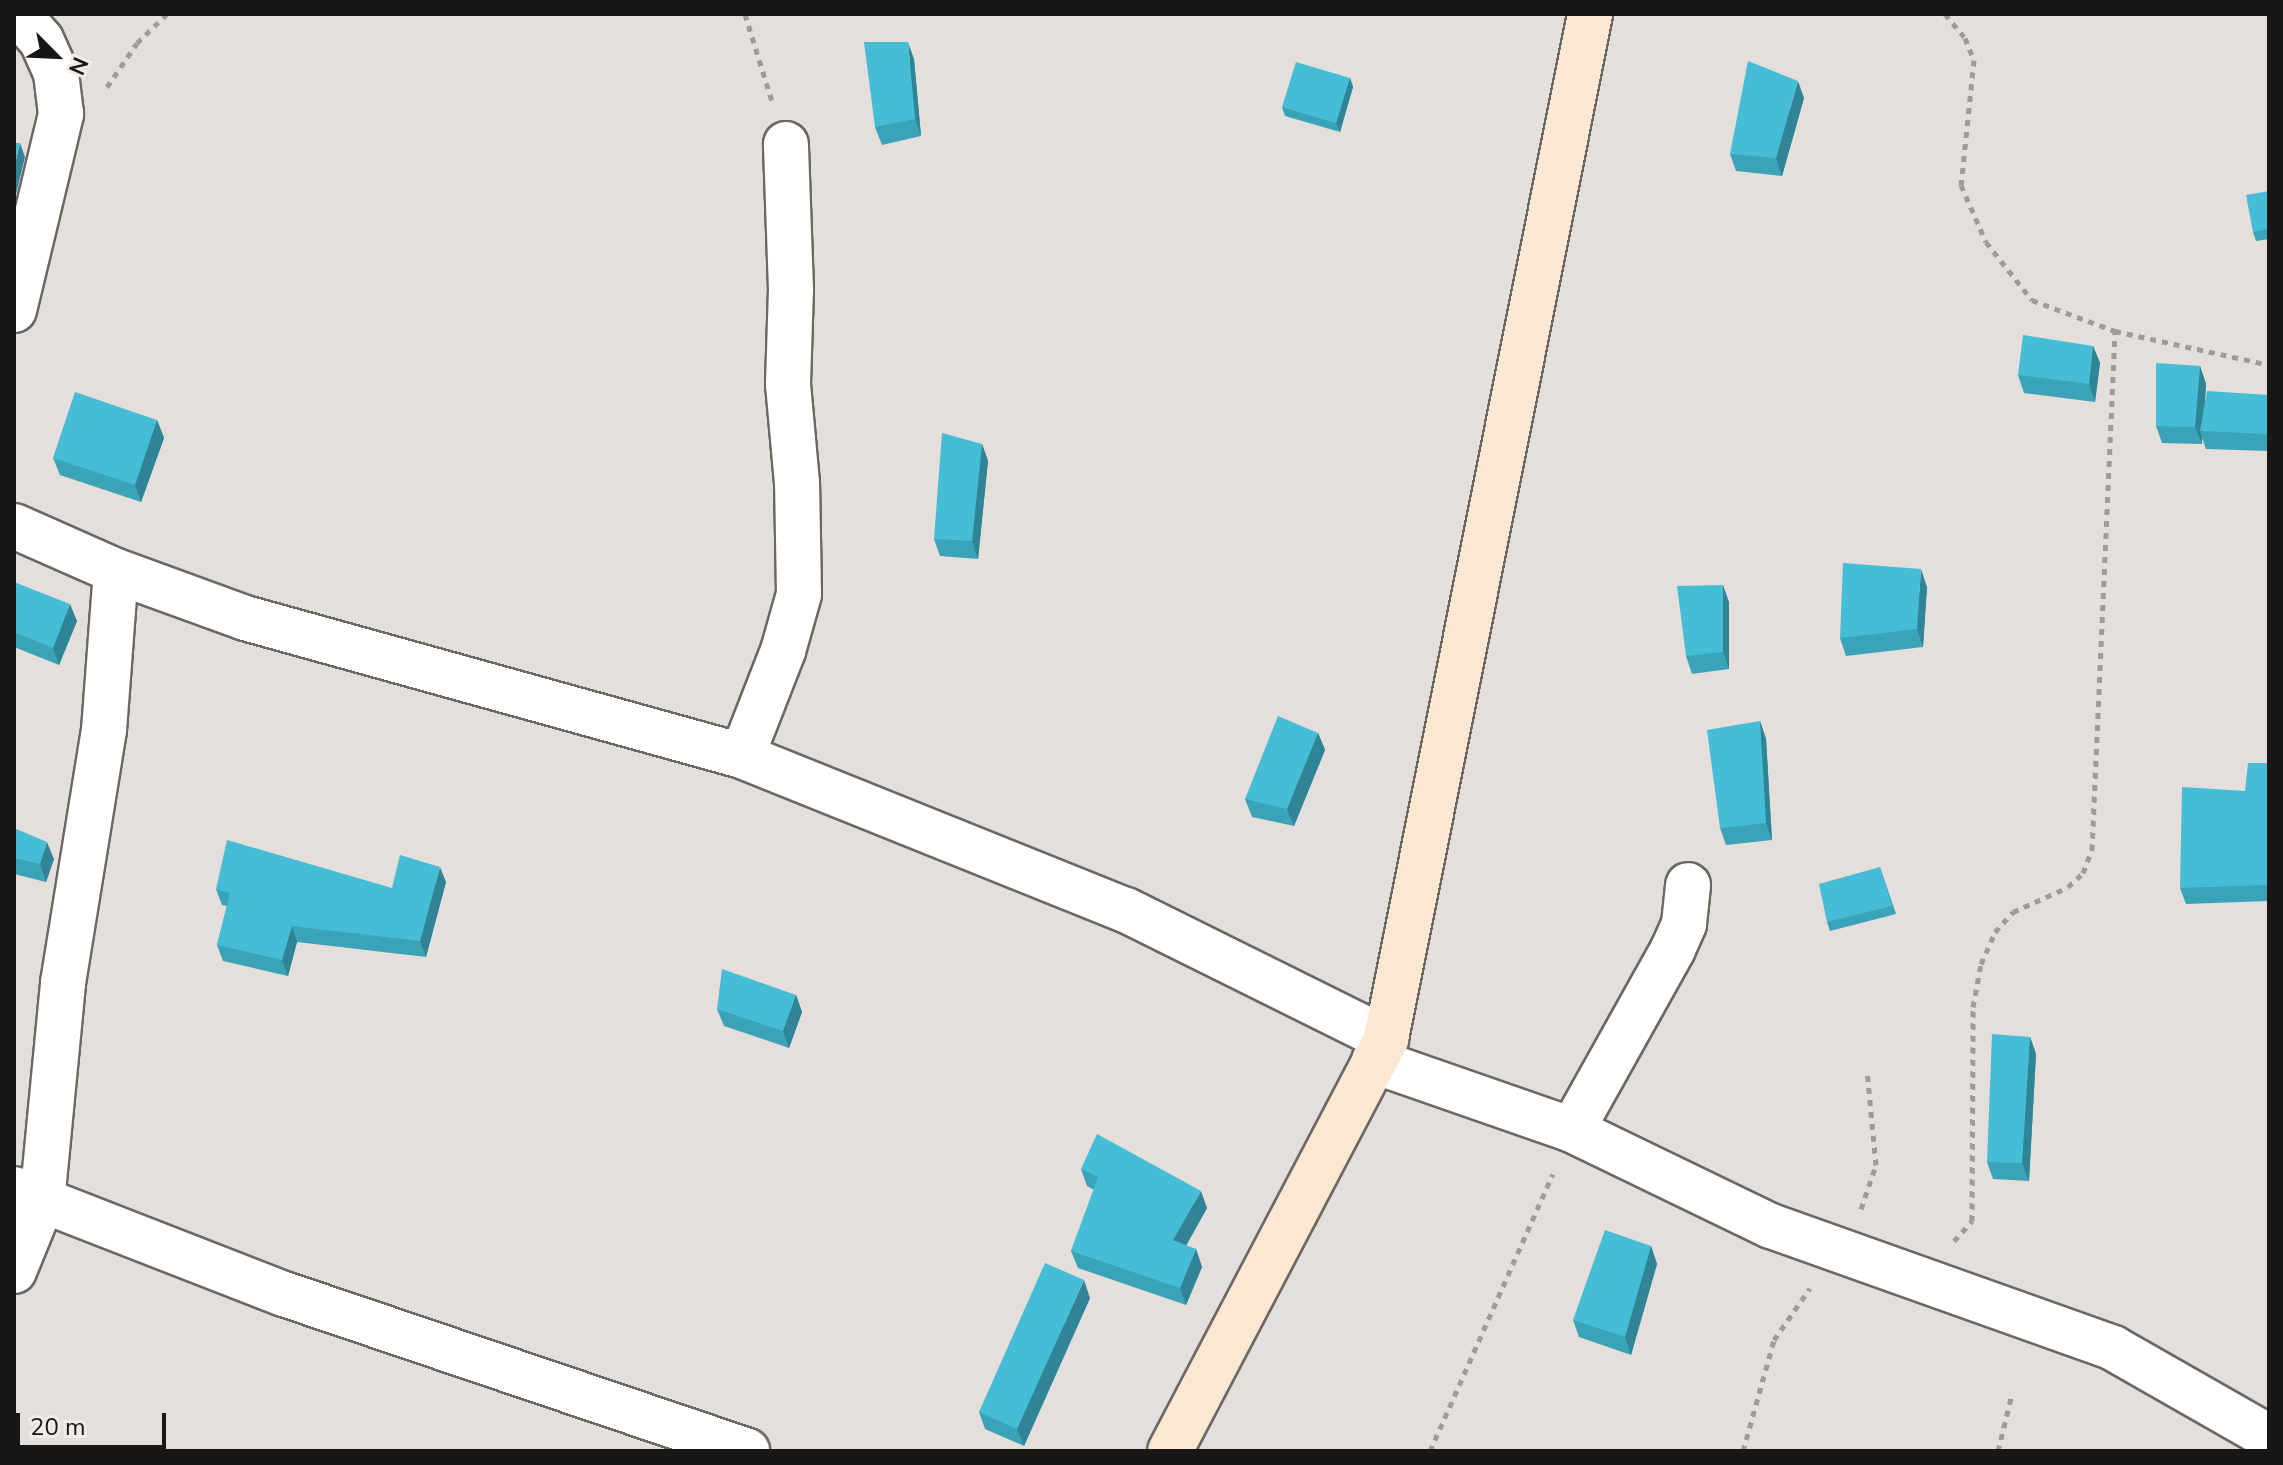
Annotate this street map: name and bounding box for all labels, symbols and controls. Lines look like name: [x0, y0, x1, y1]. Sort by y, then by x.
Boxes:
north arrow: [16, 16, 96, 96]
text: N: [61, 52, 95, 79]
scale bar: [20, 1397, 170, 1447]
text: 20 m: [30, 1411, 86, 1443]

